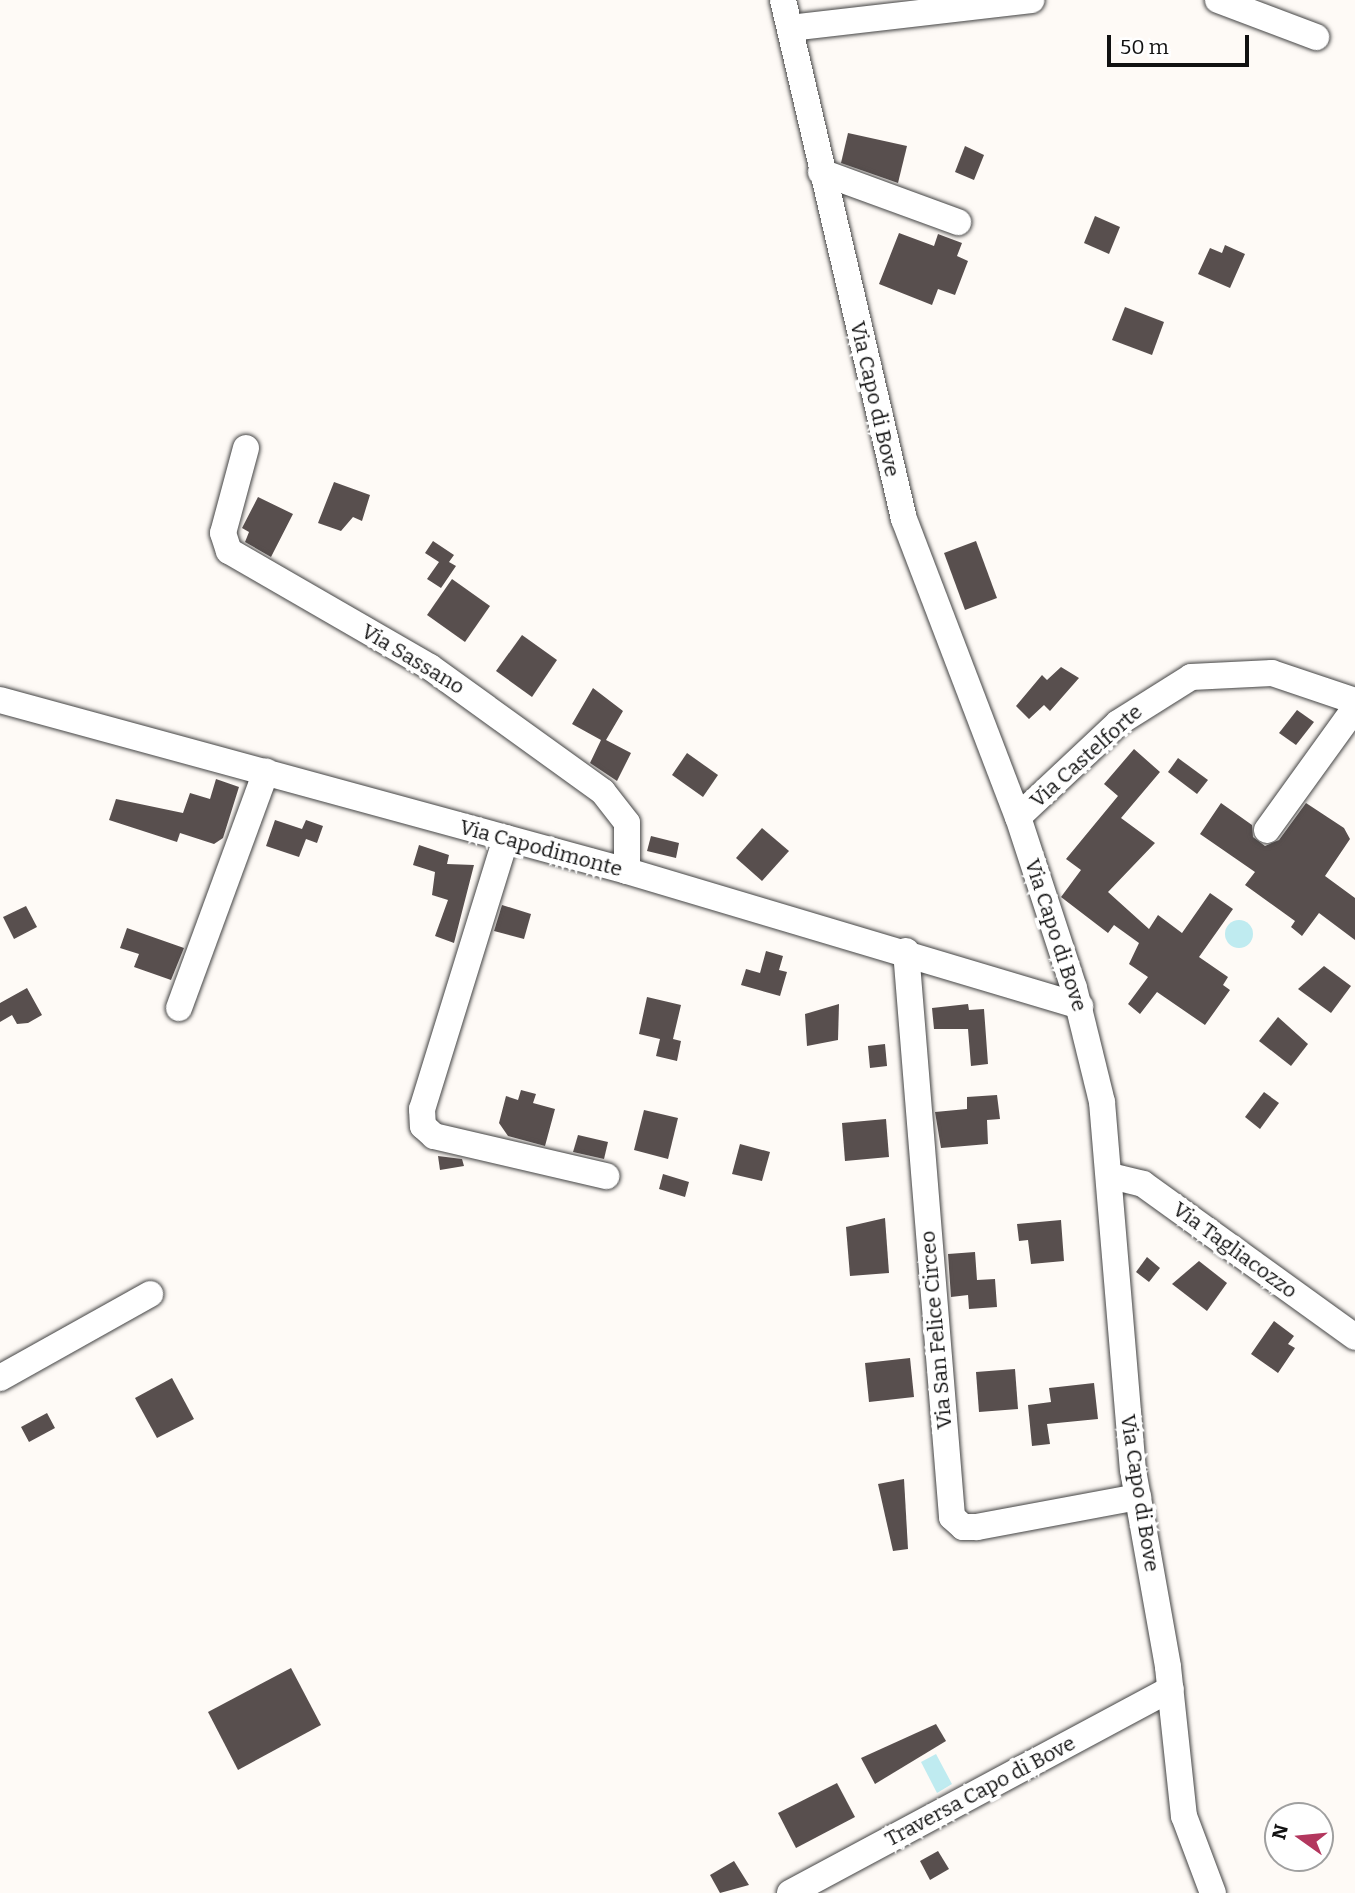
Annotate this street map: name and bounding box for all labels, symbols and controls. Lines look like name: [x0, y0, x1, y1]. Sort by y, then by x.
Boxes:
scale bar: [1110, 21, 1252, 65]
text: 50 m: [1120, 34, 1169, 60]
street label: Via Capo di Bove: [845, 319, 905, 479]
street label: Via Sassano: [357, 618, 469, 700]
street label: Via Castelforte: [1025, 699, 1147, 813]
street label: Via Capodimonte: [457, 814, 625, 882]
street label: Via Capo di Bove: [1019, 856, 1093, 1014]
street label: Via Tagliacozzo: [1168, 1196, 1302, 1304]
street label: Via San Felice Circeo: [915, 1230, 957, 1430]
street label: Via Capo di Bove: [1115, 1413, 1165, 1573]
street label: Traversa Capo di Bove: [881, 1730, 1079, 1852]
north arrow: [1264, 1802, 1334, 1872]
text: N: [1267, 1822, 1293, 1842]

